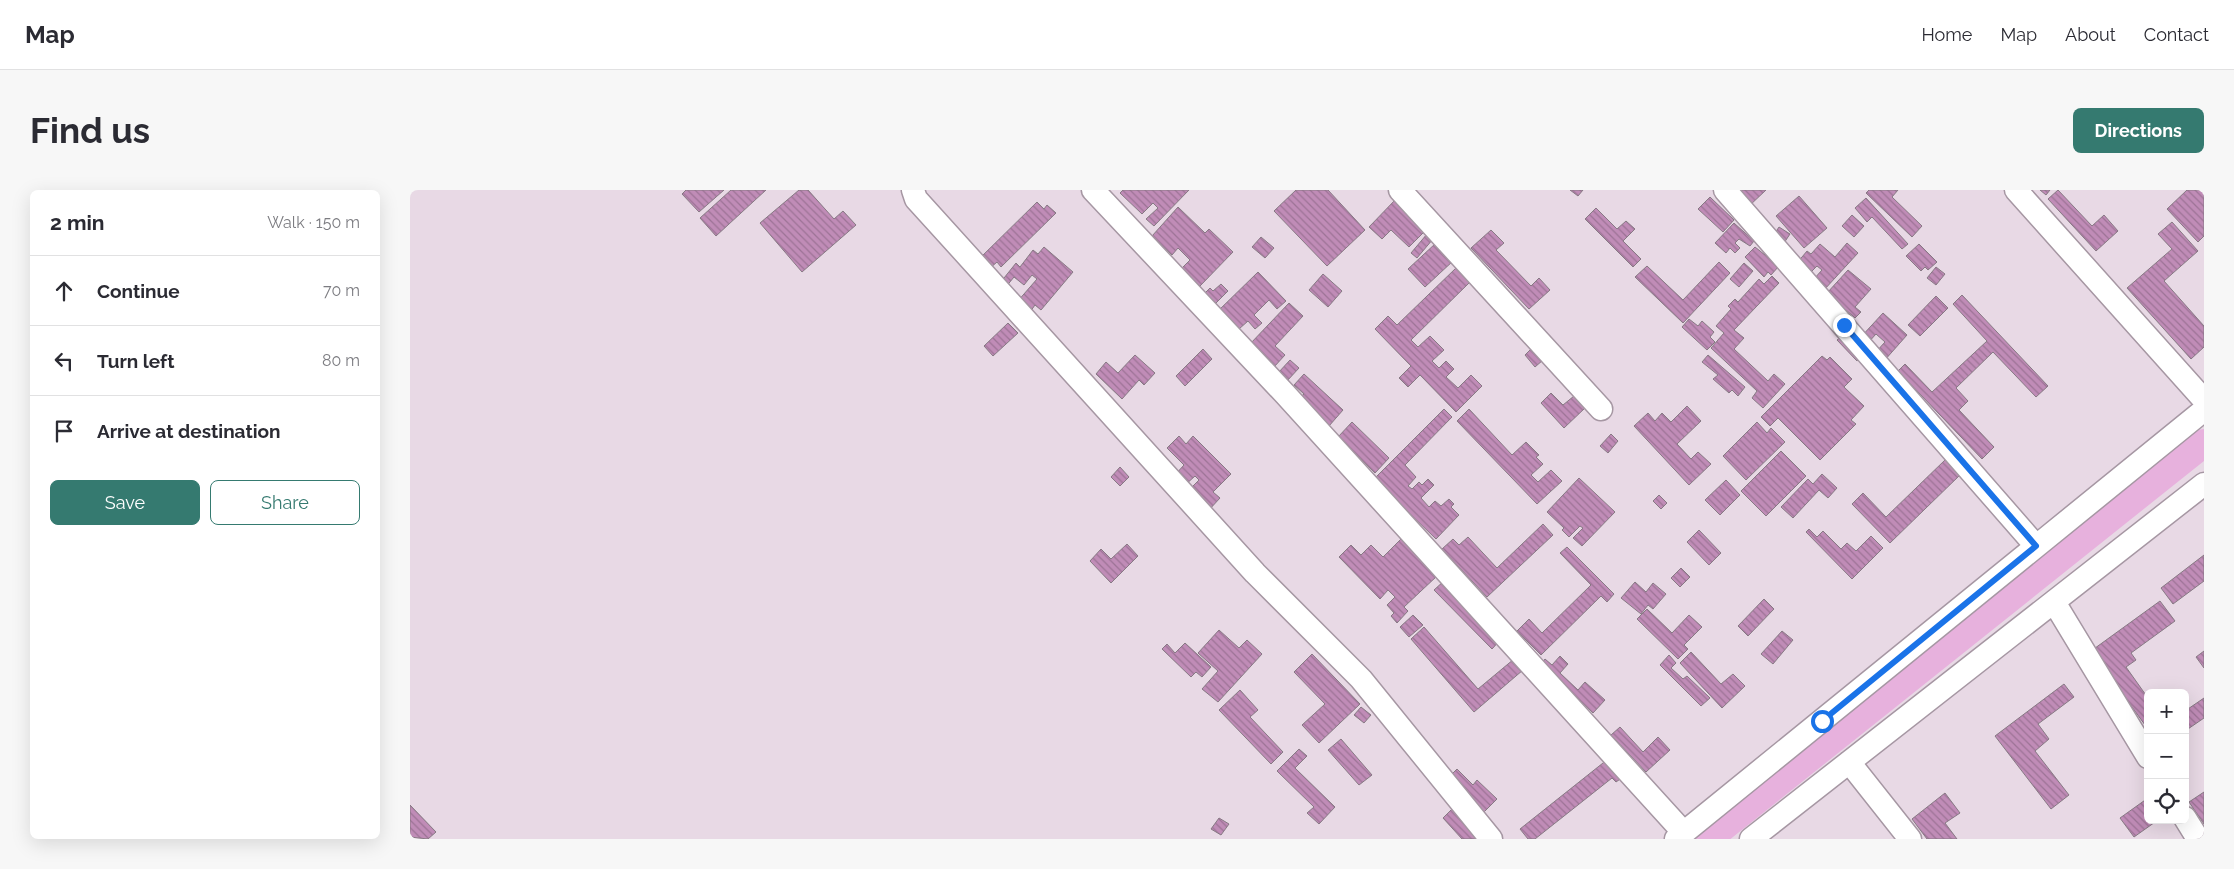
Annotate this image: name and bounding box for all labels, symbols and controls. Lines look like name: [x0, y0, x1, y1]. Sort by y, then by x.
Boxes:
text: Map: [25, 20, 75, 49]
text: Home: [1921, 24, 1972, 45]
text: Map: [2000, 24, 2037, 45]
text: About: [2065, 24, 2116, 45]
text: Contact: [2144, 24, 2209, 45]
button: Directions: [2073, 108, 2204, 153]
text: Find us: [30, 110, 150, 151]
text: 2 min: [50, 210, 104, 235]
text: Walk · 150 m: [267, 213, 360, 232]
icon: ahead: [50, 277, 78, 305]
text: Continue: [97, 280, 180, 302]
text: 70 m: [323, 281, 360, 300]
route end: [1833, 314, 1856, 337]
icon: left: [50, 347, 78, 375]
text: Turn left: [97, 350, 174, 372]
text: 80 m: [322, 351, 360, 370]
icon: arrive: [50, 417, 78, 445]
text: Arrive at destination: [97, 420, 281, 442]
button: Save: [50, 480, 200, 525]
button: Share: [210, 480, 360, 525]
map controls: [2144, 689, 2189, 824]
button: +: [2144, 689, 2189, 734]
route start: [1811, 710, 1834, 733]
button: −: [2144, 734, 2189, 779]
button: locate: [2144, 779, 2189, 824]

